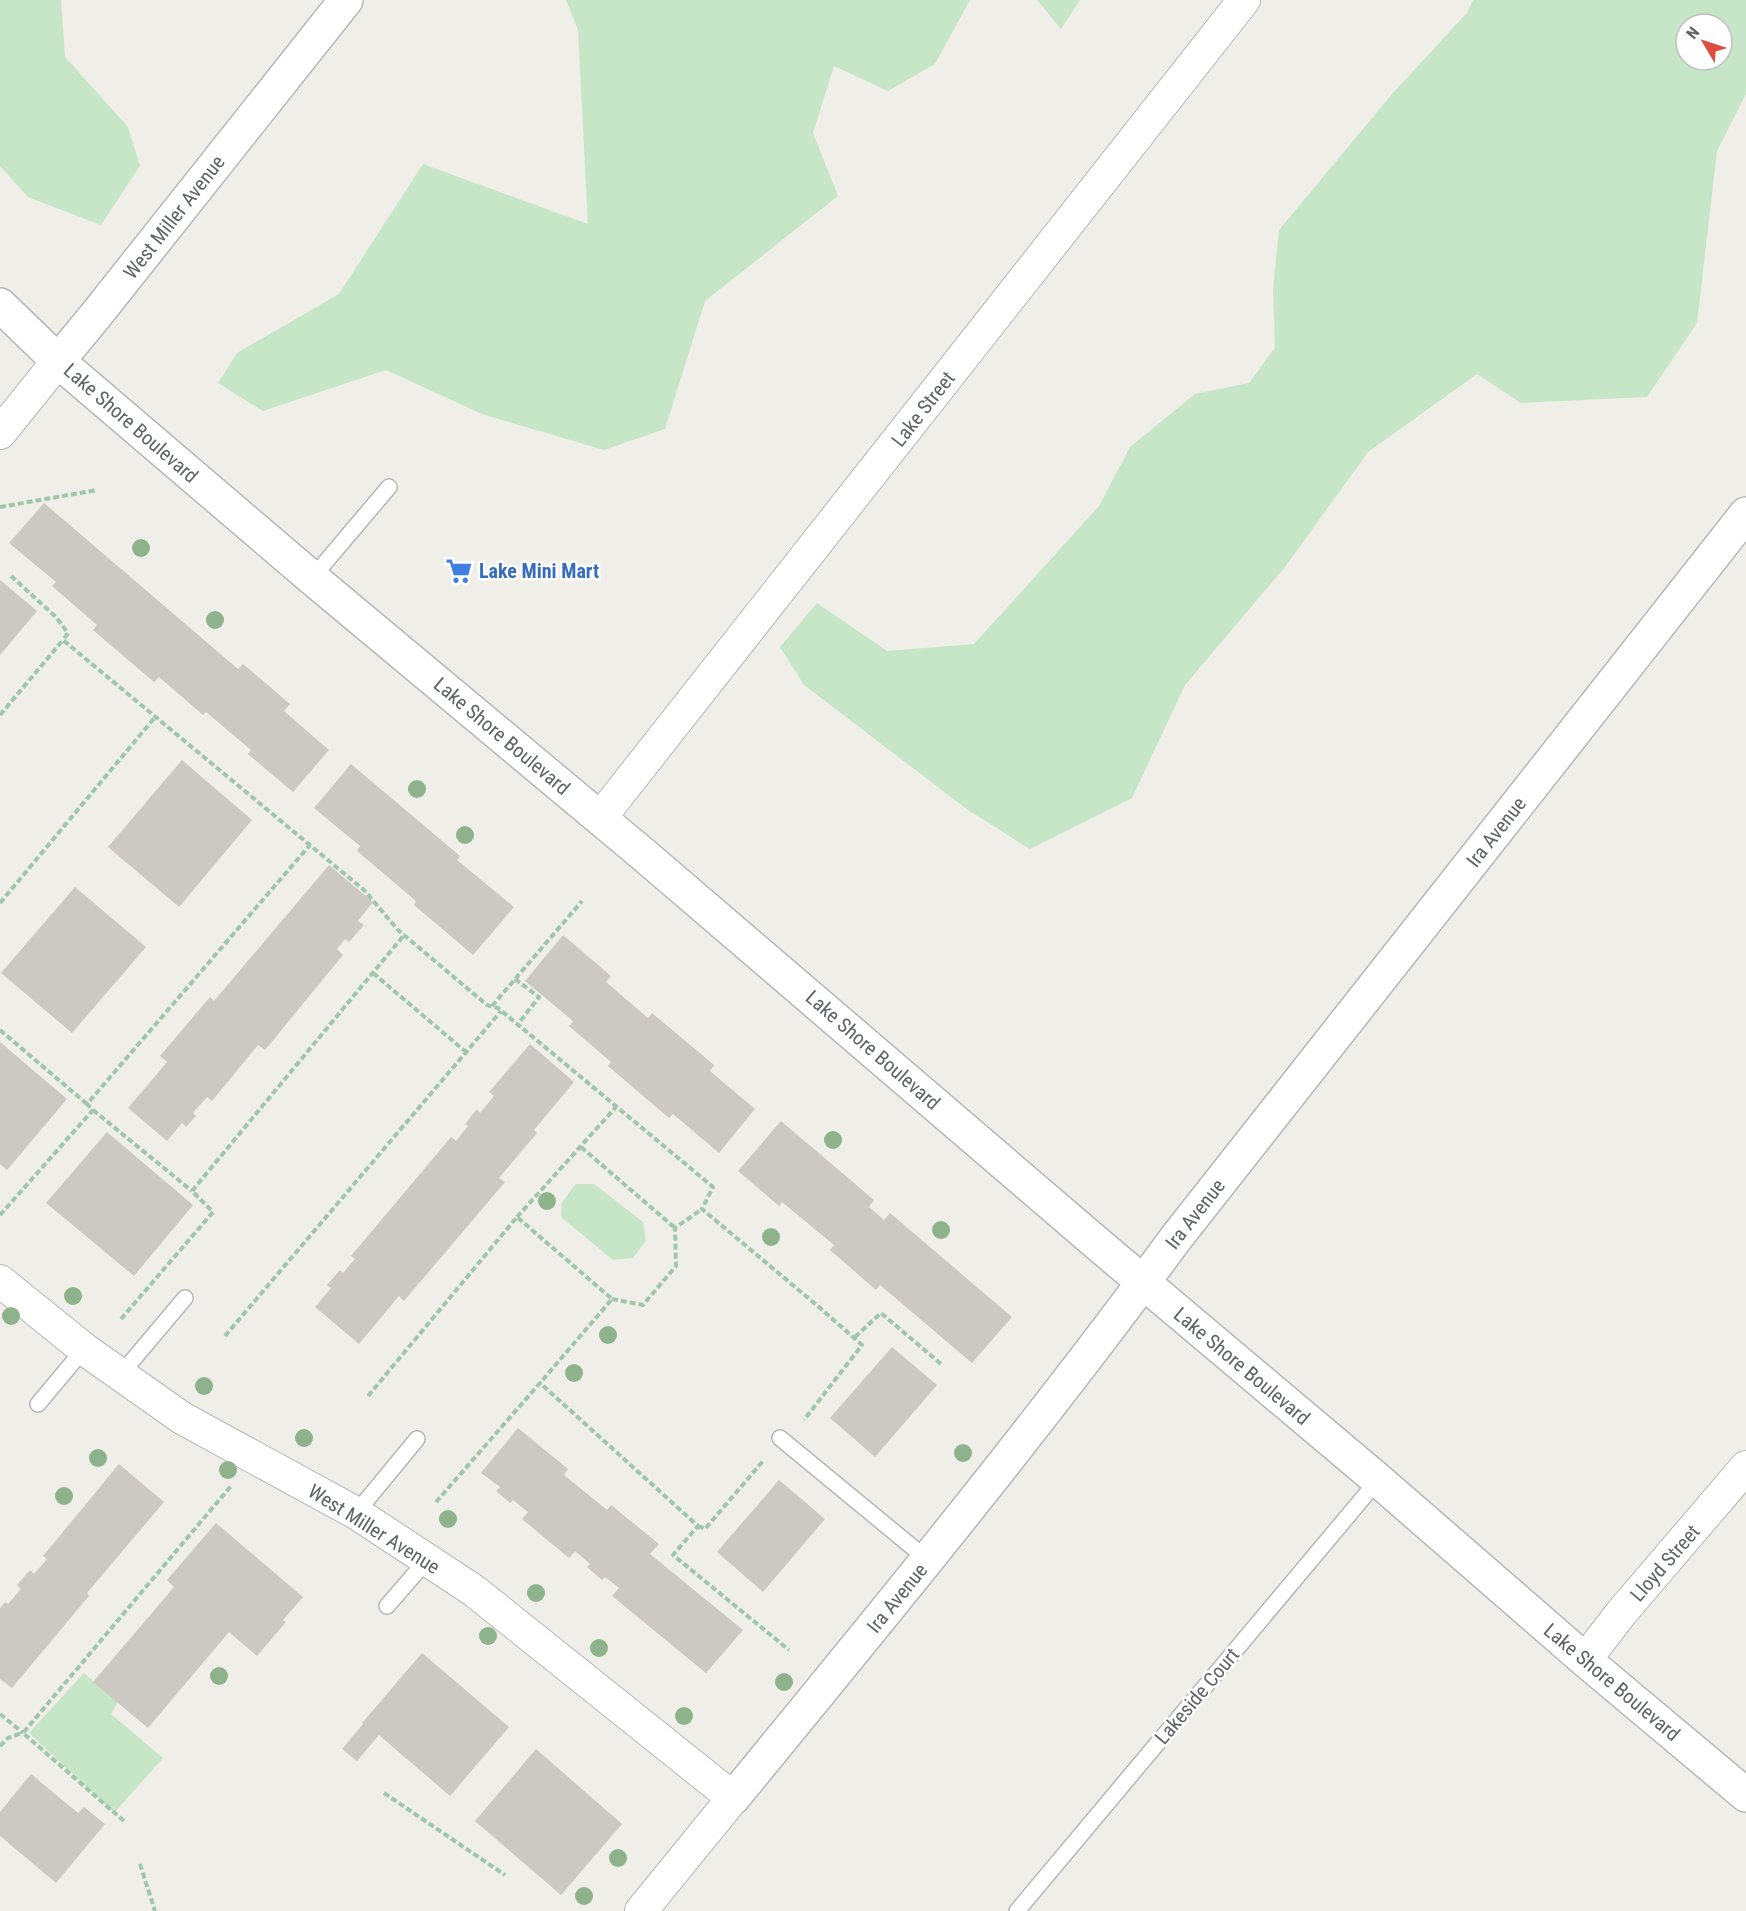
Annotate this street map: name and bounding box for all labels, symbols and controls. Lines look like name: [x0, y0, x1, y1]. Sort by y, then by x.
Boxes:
north arrow: [1674, 12, 1734, 72]
text: N: [1682, 23, 1703, 43]
street label: West Miller Avenue: [118, 150, 230, 284]
street label: Lake Shore Boulevard: [59, 358, 203, 488]
street label: Lake Street: [886, 367, 960, 451]
supermarket icon: Lake Mini Mart: [444, 556, 474, 586]
place label: Lake Mini Mart: [479, 559, 599, 583]
street label: Lake Shore Boulevard: [429, 672, 575, 800]
street label: Ira Avenue: [1461, 792, 1531, 872]
street label: Lake Shore Boulevard: [801, 985, 945, 1115]
street label: Ira Avenue: [1160, 1174, 1230, 1254]
street label: Lake Shore Boulevard: [1169, 1302, 1315, 1430]
street label: West Miller Avenue: [304, 1479, 444, 1579]
street label: Lloyd Street: [1625, 1520, 1705, 1606]
street label: Ira Avenue: [862, 1558, 932, 1638]
street label: Lake Shore Boulevard: [1539, 1618, 1685, 1746]
street label: Lakeside Court: [1150, 1643, 1244, 1749]

